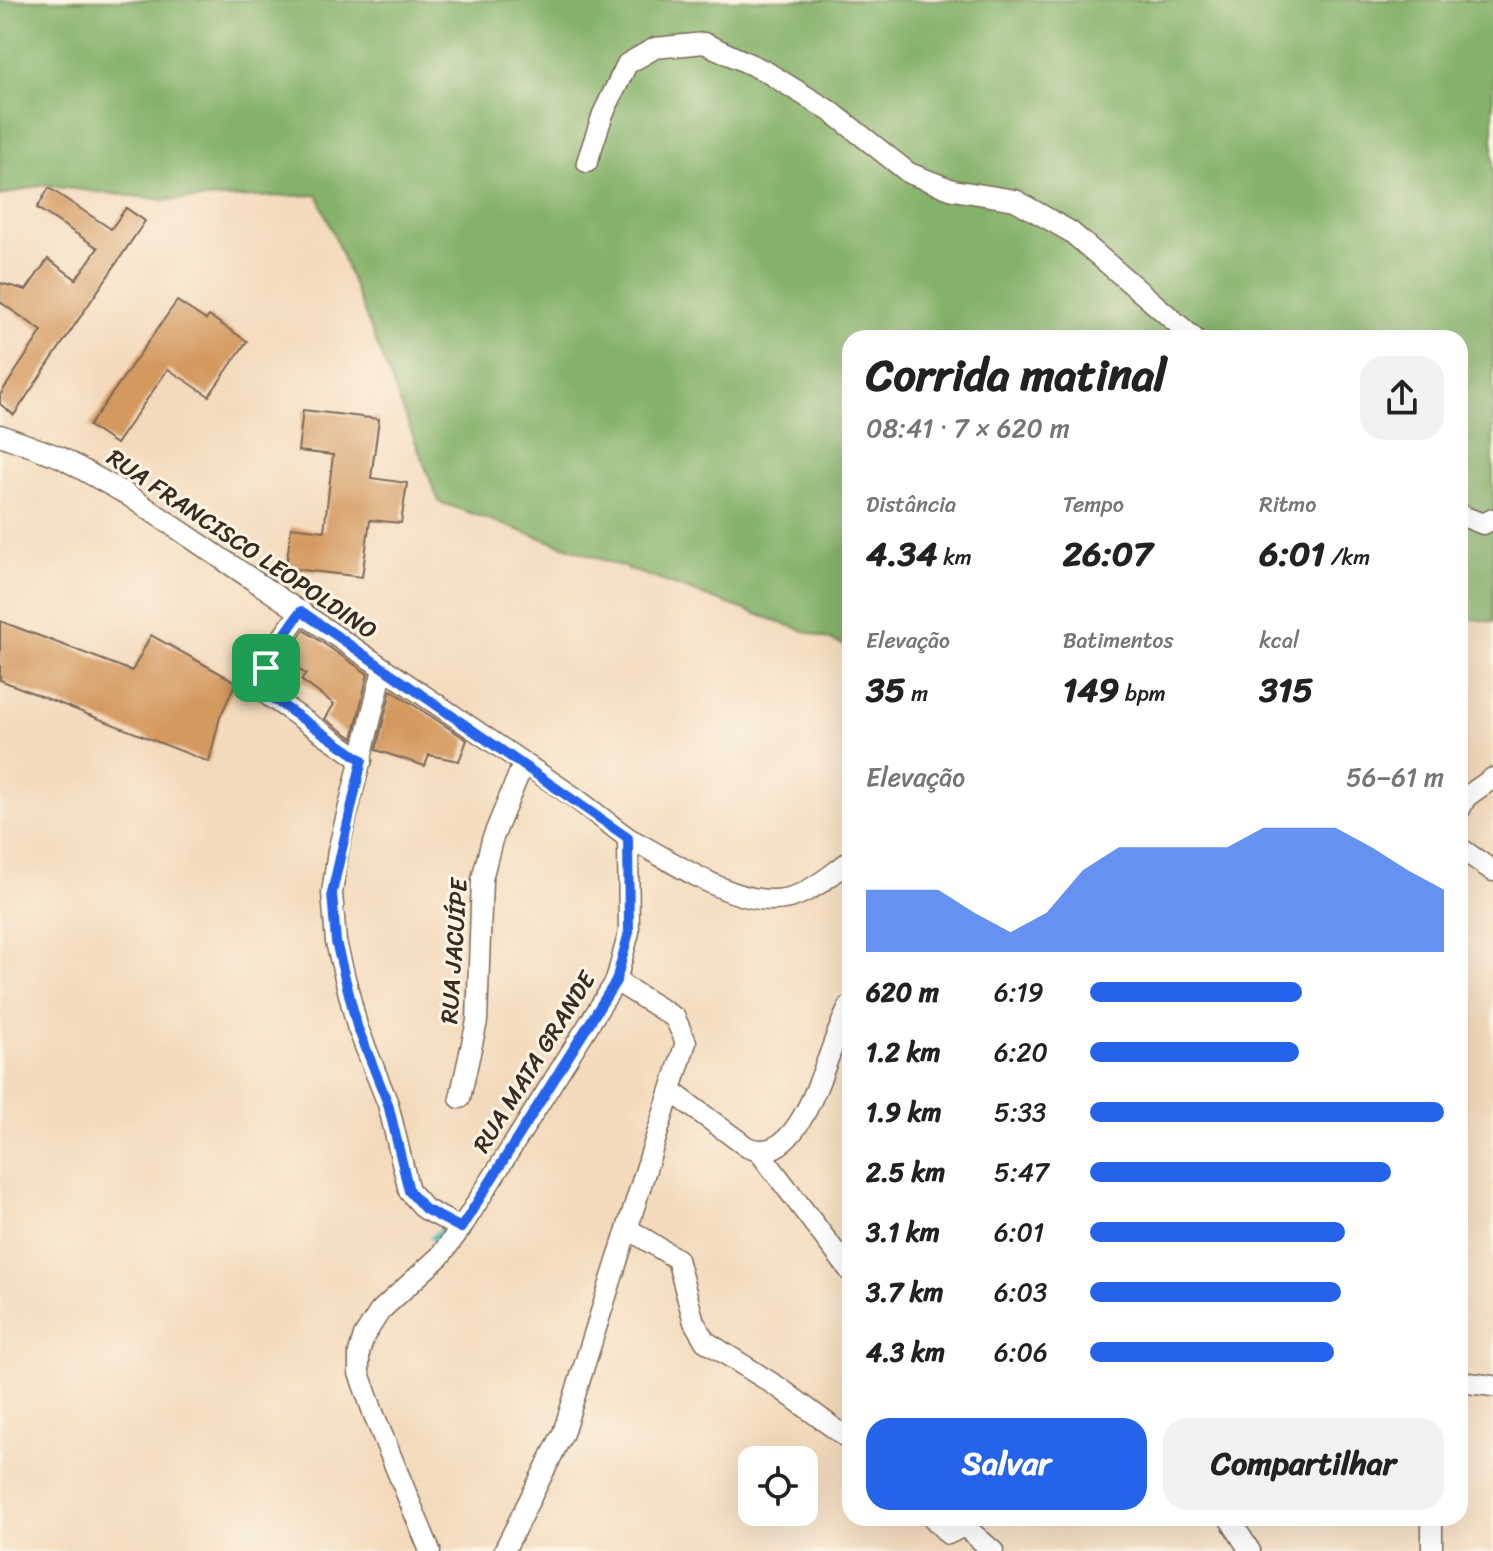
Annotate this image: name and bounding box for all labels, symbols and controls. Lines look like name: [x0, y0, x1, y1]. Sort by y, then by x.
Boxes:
text: Corrida matinal: [866, 336, 1167, 414]
button: share: [1360, 356, 1444, 440]
text: 08:41 · 7 × 620 m: [866, 405, 1070, 451]
street label: RUA FRANCISCO LEOPOLDINO: [98, 437, 386, 651]
text: Distância: [866, 485, 956, 524]
text: Tempo: [1063, 485, 1124, 524]
text: Ritmo: [1259, 485, 1316, 524]
text: 4.34: [866, 524, 937, 584]
text: 26:07: [1063, 524, 1153, 584]
text: 6:01: [1259, 524, 1325, 584]
text: km: [937, 538, 972, 577]
text: /km: [1325, 538, 1370, 577]
text: Elevação: [866, 621, 950, 660]
text: Batimentos: [1063, 621, 1174, 660]
text: kcal: [1259, 621, 1299, 660]
pin: [232, 634, 300, 702]
icon: arrive: [244, 646, 288, 690]
text: 35: [866, 660, 905, 720]
text: 149: [1063, 660, 1119, 720]
text: 315: [1259, 660, 1313, 720]
text: m: [905, 674, 928, 713]
text: bpm: [1119, 674, 1166, 713]
text: Elevação: [866, 754, 965, 800]
text: 56–61 m: [1346, 754, 1444, 800]
street label: RUA JACUÍPE: [428, 875, 480, 1025]
street label: RUA MATA GRANDE: [461, 961, 608, 1161]
text: 620 m: [866, 969, 939, 1015]
text: 6:19: [994, 969, 1044, 1015]
text: 1.2 km: [866, 1029, 941, 1075]
text: 6:20: [994, 1029, 1048, 1075]
text: 1.9 km: [866, 1089, 942, 1135]
text: 5:33: [994, 1089, 1046, 1135]
text: 2.5 km: [866, 1149, 945, 1195]
text: 5:47: [994, 1149, 1049, 1195]
text: 3.1 km: [866, 1209, 940, 1255]
text: 6:01: [994, 1209, 1044, 1255]
text: 3.7 km: [866, 1269, 944, 1315]
text: 6:03: [994, 1269, 1047, 1315]
text: 4.3 km: [866, 1329, 945, 1375]
text: 6:06: [994, 1329, 1048, 1375]
button: Salvar: [866, 1418, 1147, 1510]
button: Compartilhar: [1163, 1418, 1444, 1510]
map controls: [738, 1446, 818, 1526]
button: locate: [738, 1446, 818, 1526]

